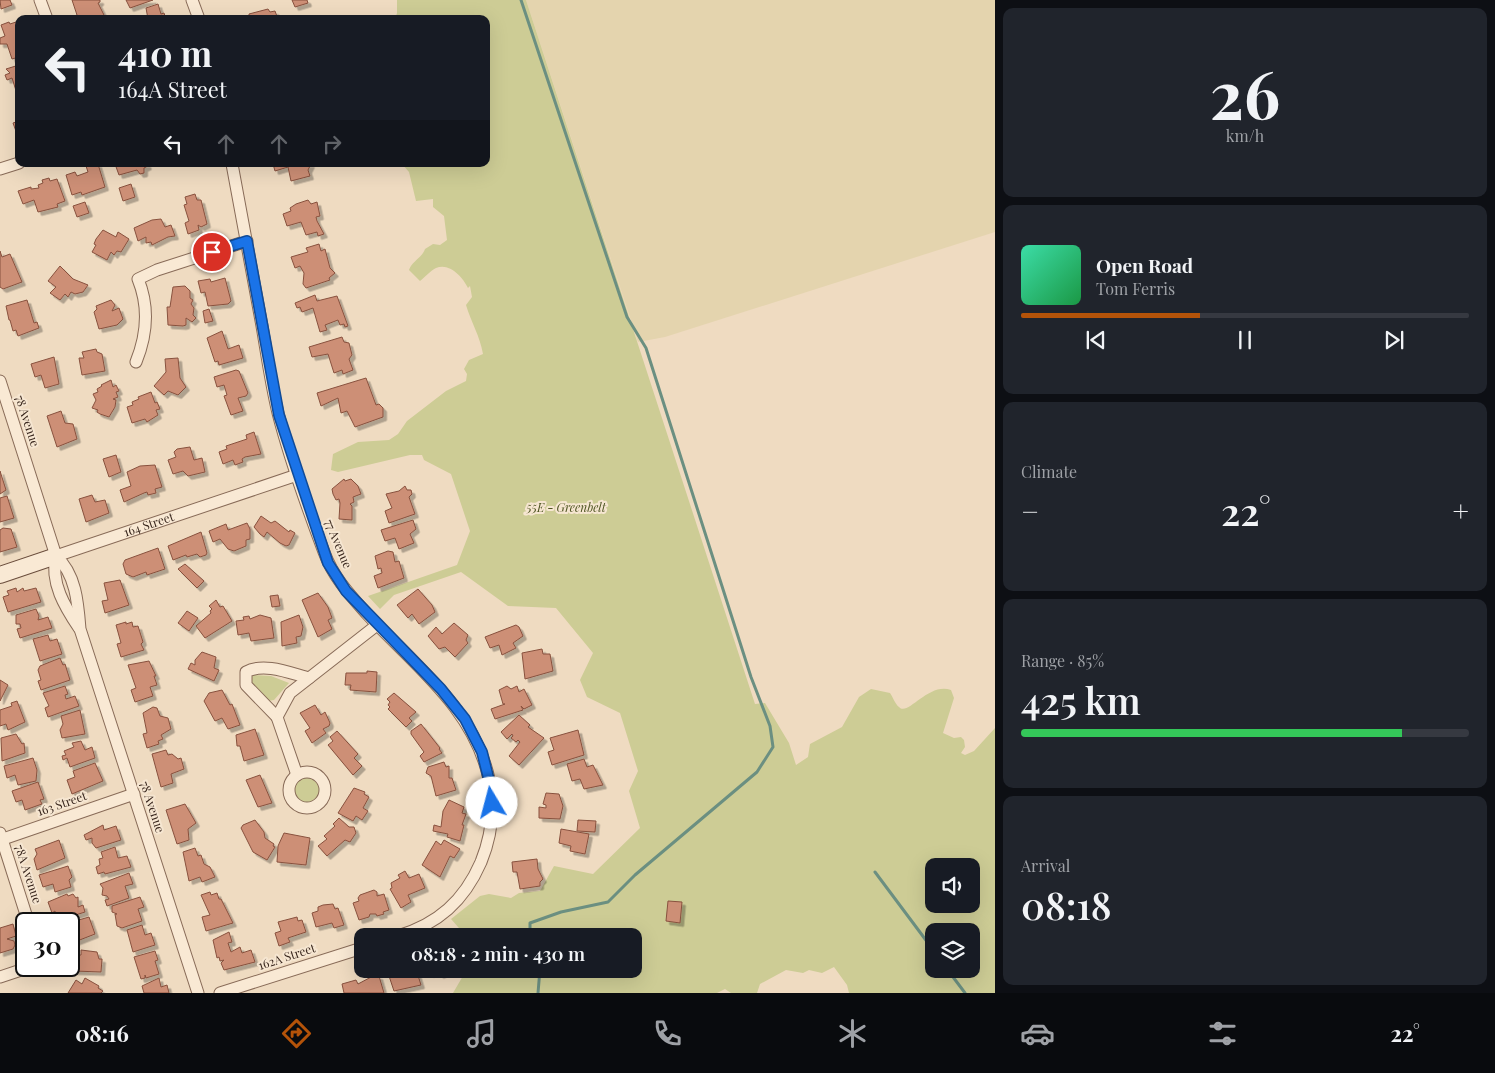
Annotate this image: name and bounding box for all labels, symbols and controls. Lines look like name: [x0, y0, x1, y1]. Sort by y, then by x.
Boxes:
text: 410 m: [118, 29, 212, 76]
icon: left: [35, 35, 100, 100]
text: 26: [1210, 49, 1280, 135]
text: 164A Street: [118, 74, 227, 104]
text: km/h: [1226, 125, 1264, 146]
icon: left: [159, 130, 187, 158]
icon: ahead: [212, 130, 240, 158]
icon: ahead: [265, 130, 293, 158]
icon: right: [318, 130, 346, 158]
pin: [191, 231, 233, 273]
icon: arrive: [198, 238, 226, 266]
text: Open Road: [1096, 252, 1193, 278]
text: Tom Ferris: [1096, 278, 1175, 299]
icon: previous: [1082, 326, 1110, 354]
icon: pause: [1231, 326, 1259, 354]
icon: next: [1380, 326, 1408, 354]
street label: 78 Avenue: [12, 393, 44, 449]
text: Climate: [1021, 461, 1077, 482]
text: 22°: [1221, 485, 1271, 536]
text: −: [1021, 492, 1039, 529]
text: +: [1453, 492, 1469, 529]
park label: 55E - Greenbelt: [525, 499, 607, 515]
street label: 164 Street: [121, 508, 176, 540]
street label: 77 Avenue: [321, 517, 356, 571]
text: Range · 85%: [1021, 650, 1104, 671]
text: 425 km: [1021, 674, 1141, 725]
position arrow: [465, 776, 517, 828]
street label: 78 Avenue: [137, 779, 169, 835]
street label: 163 Street: [35, 787, 89, 819]
street label: 78A Avenue: [12, 842, 46, 905]
text: Arrival: [1021, 855, 1070, 876]
map controls: [925, 858, 980, 978]
button: sound: [925, 858, 980, 913]
text: 08:18: [1021, 879, 1112, 930]
speed limit sign: 30: [15, 912, 80, 977]
button: layers: [925, 923, 980, 978]
street label: 162A Street: [256, 939, 318, 973]
text: 08:18 · 2 min · 430 m: [411, 940, 585, 966]
icon: directions: [279, 1016, 314, 1051]
icon: music: [464, 1016, 499, 1051]
icon: phone: [650, 1016, 685, 1051]
icon: climate: [835, 1016, 870, 1051]
icon: car: [1020, 1016, 1055, 1051]
icon: filters: [1205, 1016, 1240, 1051]
text: 08:16: [75, 1018, 129, 1048]
text: 22°: [1391, 1018, 1420, 1048]

